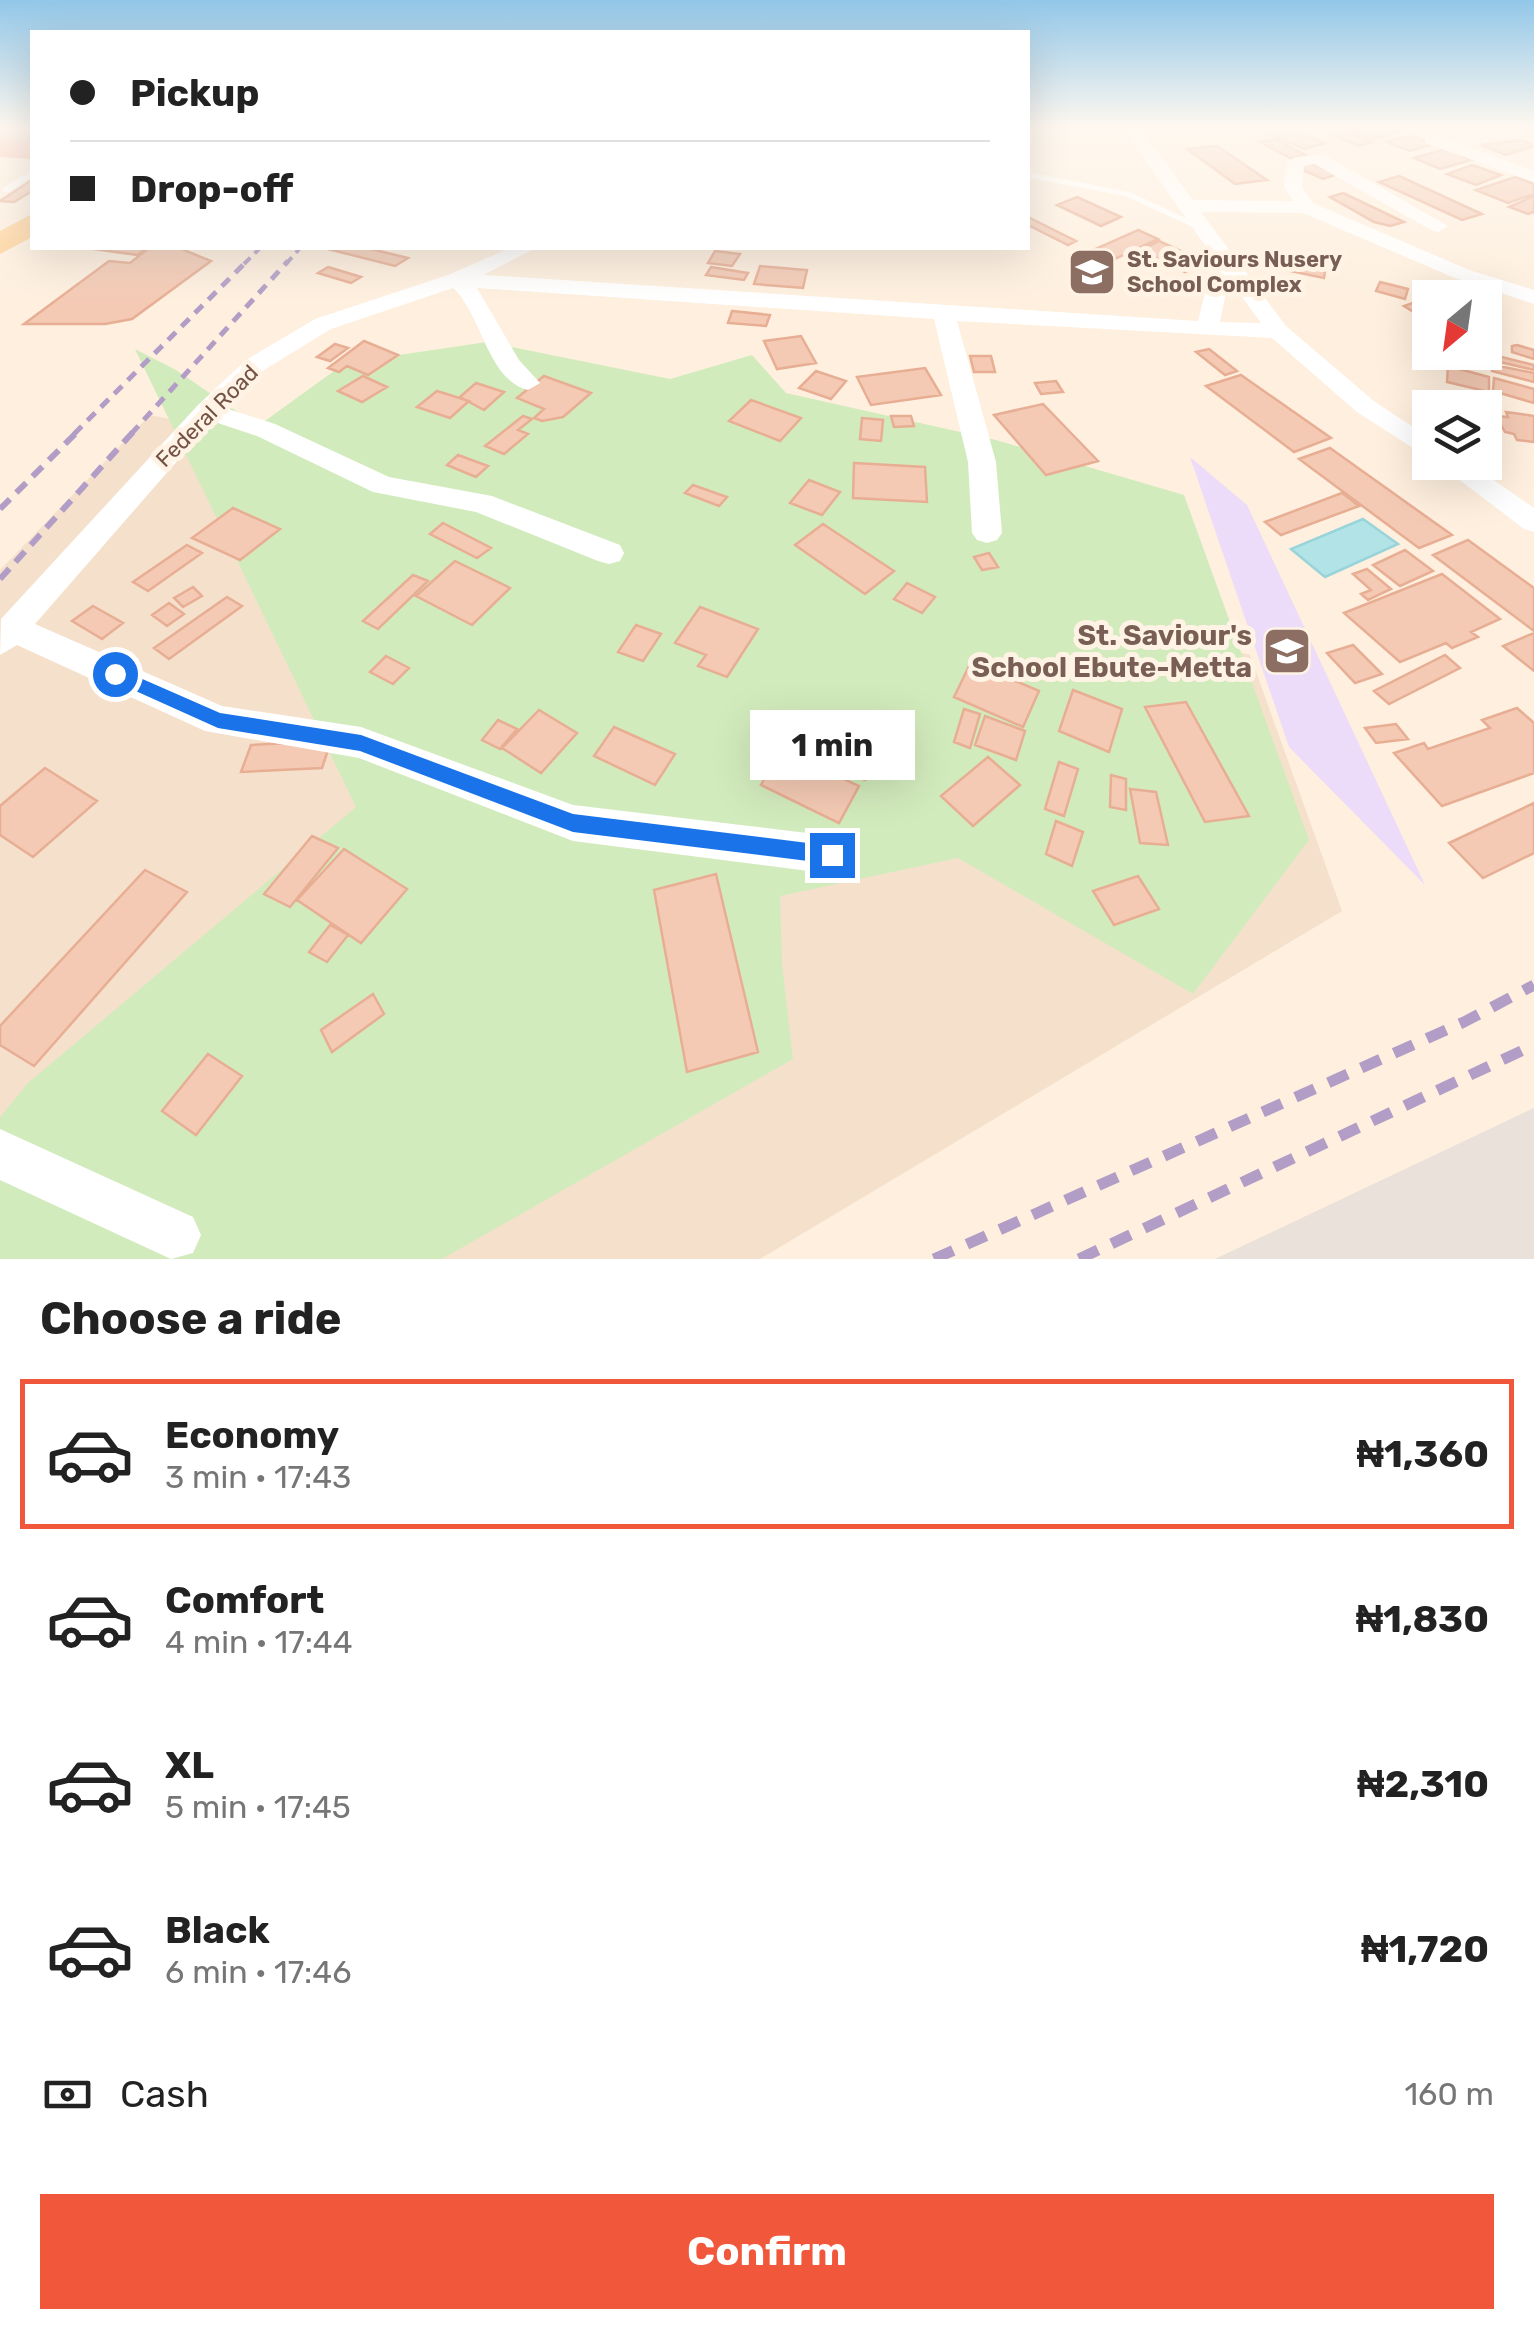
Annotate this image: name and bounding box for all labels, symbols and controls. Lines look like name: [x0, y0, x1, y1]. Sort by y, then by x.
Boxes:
text: Pickup: [130, 70, 259, 116]
text: Drop-off: [130, 166, 293, 212]
school or university icon: St. Saviours Nusery School Complex: [1066, 246, 1118, 298]
place label: St. Saviours Nusery School Complex: [1127, 246, 1342, 298]
north arrow: [1412, 280, 1502, 370]
map controls: [1412, 280, 1502, 480]
street label: Federal Road: [150, 359, 264, 473]
button: layers: [1412, 390, 1502, 480]
place label: St. Saviour's School Ebute-Metta: [972, 619, 1252, 684]
school or university icon: St. Saviour's School Ebute-Metta: [1261, 625, 1313, 677]
route start: [93, 652, 138, 697]
callout: 1 min: [750, 710, 914, 780]
text: 1 min: [792, 726, 873, 764]
route end: [810, 833, 855, 878]
text: Choose a ride: [40, 1292, 342, 1345]
icon: car: [45, 1409, 135, 1499]
text: Economy: [165, 1412, 339, 1458]
text: ₦1,360: [1356, 1431, 1489, 1477]
text: 3 min · 17:43: [165, 1458, 351, 1496]
icon: car: [45, 1574, 135, 1664]
text: Comfort: [165, 1577, 324, 1623]
text: ₦1,830: [1356, 1596, 1489, 1642]
text: 4 min · 17:44: [165, 1623, 353, 1661]
icon: car: [45, 1739, 135, 1829]
text: XL: [165, 1742, 214, 1788]
text: ₦2,310: [1357, 1761, 1489, 1807]
text: 5 min · 17:45: [165, 1788, 351, 1826]
icon: car: [45, 1904, 135, 1994]
text: Black: [165, 1907, 270, 1953]
text: ₦1,720: [1361, 1926, 1489, 1972]
text: 6 min · 17:46: [165, 1953, 351, 1991]
icon: cash: [40, 2067, 95, 2122]
text: Cash: [120, 2071, 209, 2117]
text: 160 m: [1404, 2075, 1494, 2113]
button: Confirm: [40, 2194, 1494, 2309]

